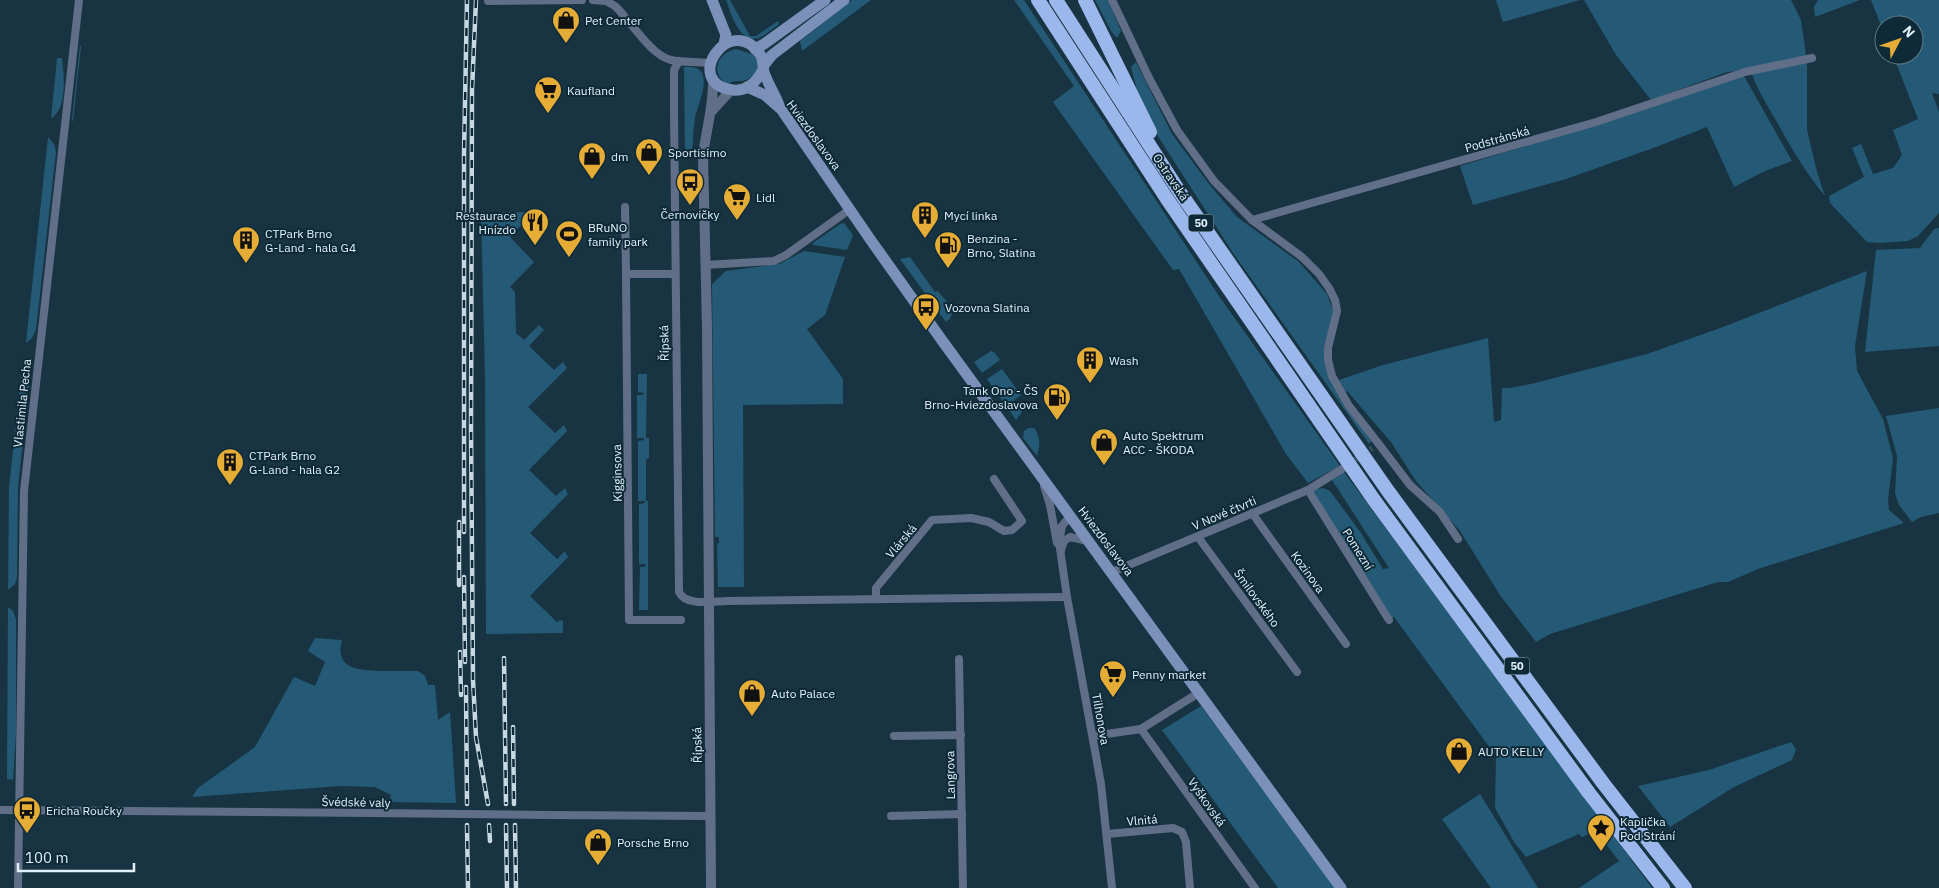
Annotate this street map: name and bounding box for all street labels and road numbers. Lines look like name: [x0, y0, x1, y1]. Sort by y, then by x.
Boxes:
street label: Hviezdoslavova: [784, 97, 845, 173]
street label: Podstránská: [1463, 122, 1532, 155]
street label: Ostravská: [1150, 151, 1193, 204]
road number: 50: [1188, 214, 1214, 232]
street label: Řípská: [656, 324, 672, 361]
street label: Vlastimila Pecha: [10, 357, 34, 448]
street label: Kigginsova: [609, 443, 625, 502]
street label: V Nové čtvrti: [1190, 493, 1258, 533]
street label: Hviezdoslavova: [1075, 503, 1137, 579]
street label: Vlárská: [882, 520, 920, 561]
street label: Pomezní: [1339, 525, 1377, 573]
street label: Kozinova: [1288, 548, 1329, 596]
street label: Šmilovského: [1231, 566, 1283, 630]
road number: 50: [1504, 658, 1530, 674]
street label: Tilhonova: [1089, 692, 1113, 747]
street label: Řípská: [689, 726, 705, 763]
street label: Langrova: [942, 750, 958, 799]
street label: Vyškovská: [1185, 775, 1230, 830]
street label: Švédské valy: [321, 794, 391, 810]
street label: Vlnitá: [1126, 811, 1159, 829]

